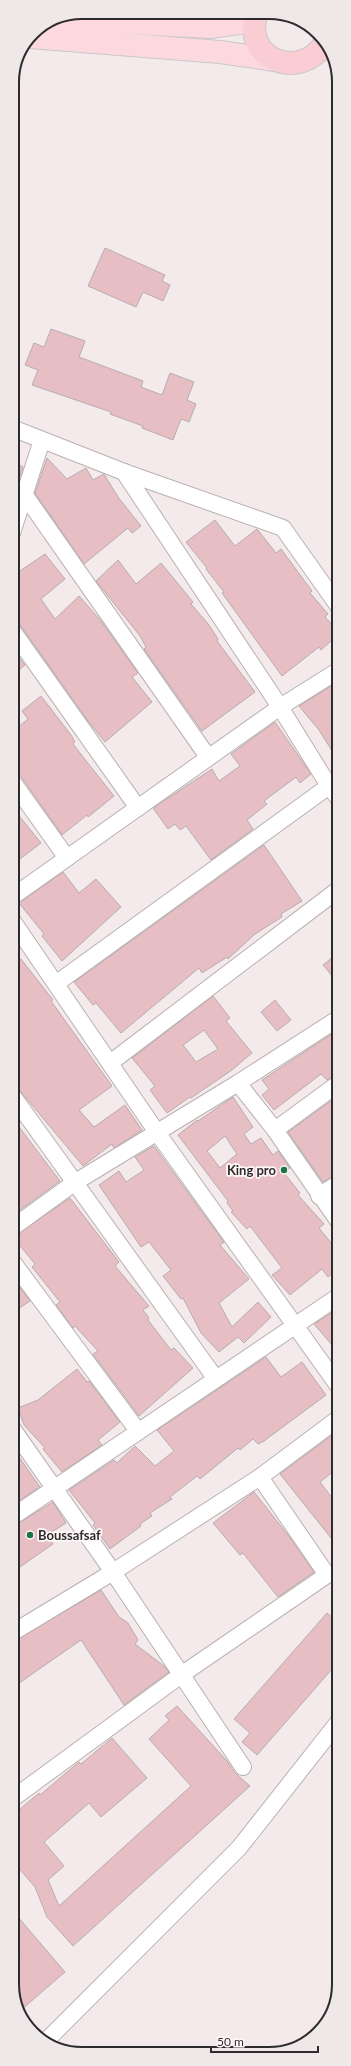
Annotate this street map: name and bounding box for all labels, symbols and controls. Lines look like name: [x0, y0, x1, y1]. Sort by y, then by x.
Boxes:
place label: King pro: [227, 1162, 277, 1178]
marker: King pro: [279, 1165, 289, 1175]
place label: Boussafsaf: [38, 1527, 101, 1543]
marker: Boussafsaf: [25, 1530, 35, 1540]
scale bar: [211, 2028, 318, 2054]
text: 50 m: [217, 2034, 244, 2049]

